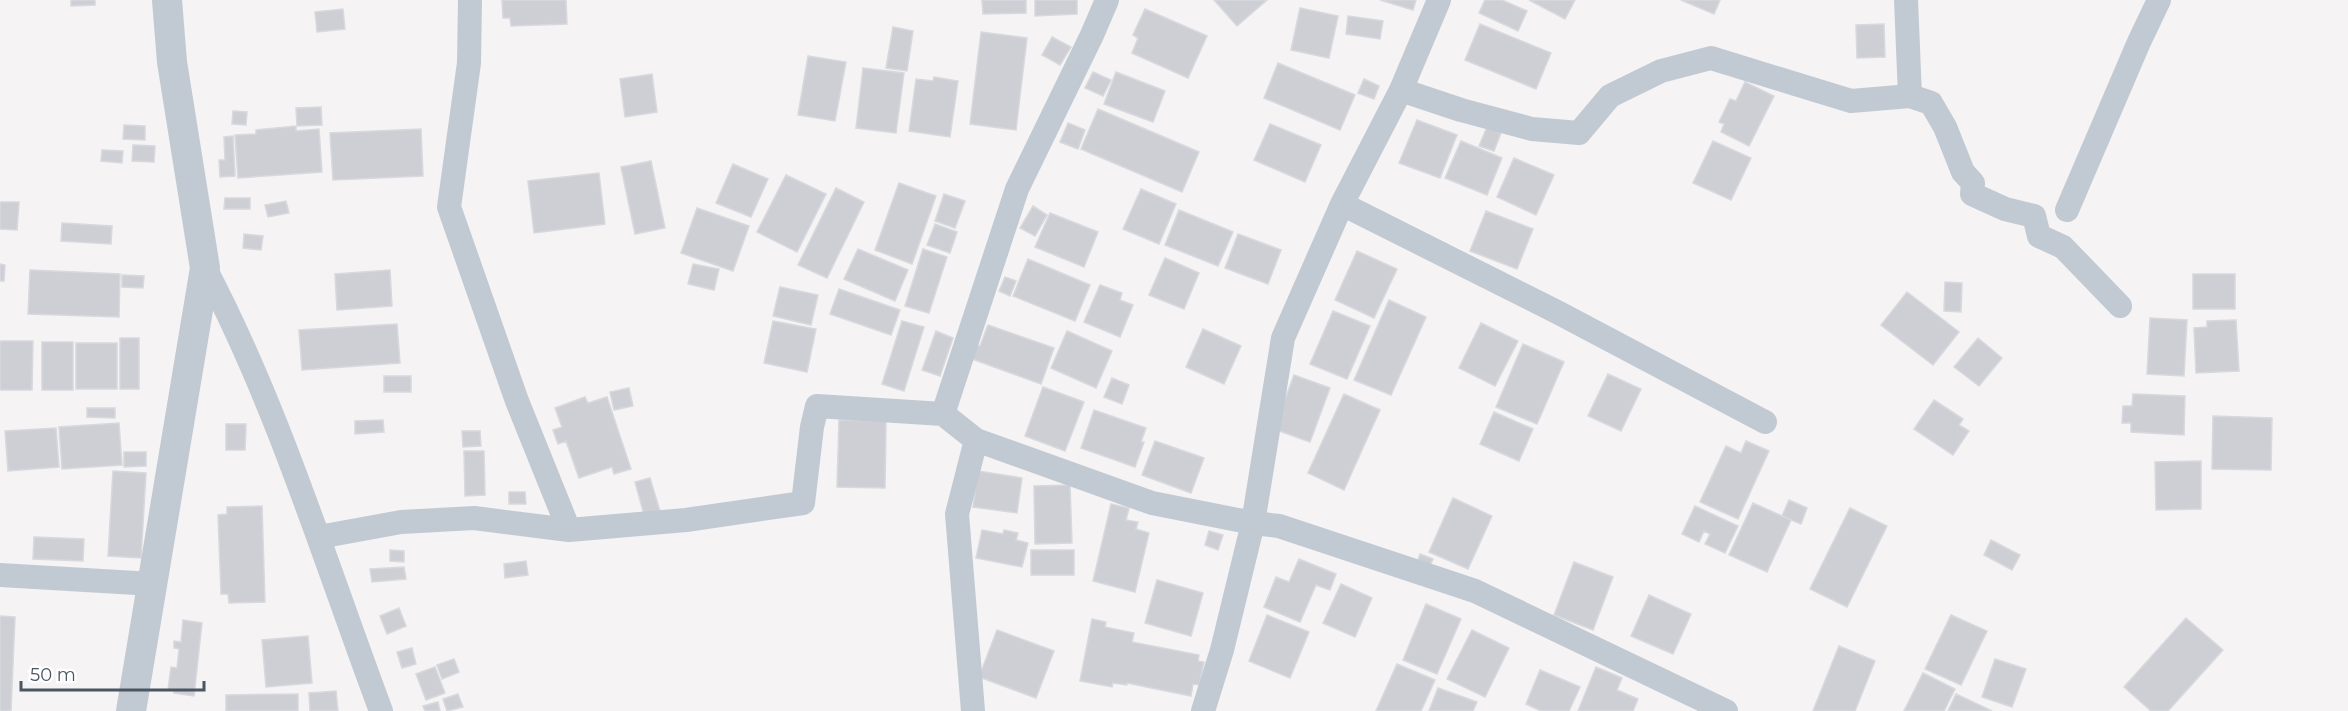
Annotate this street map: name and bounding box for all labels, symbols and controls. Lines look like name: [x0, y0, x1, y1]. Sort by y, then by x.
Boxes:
scale bar: [21, 654, 204, 692]
text: 50 m: [30, 664, 76, 686]

